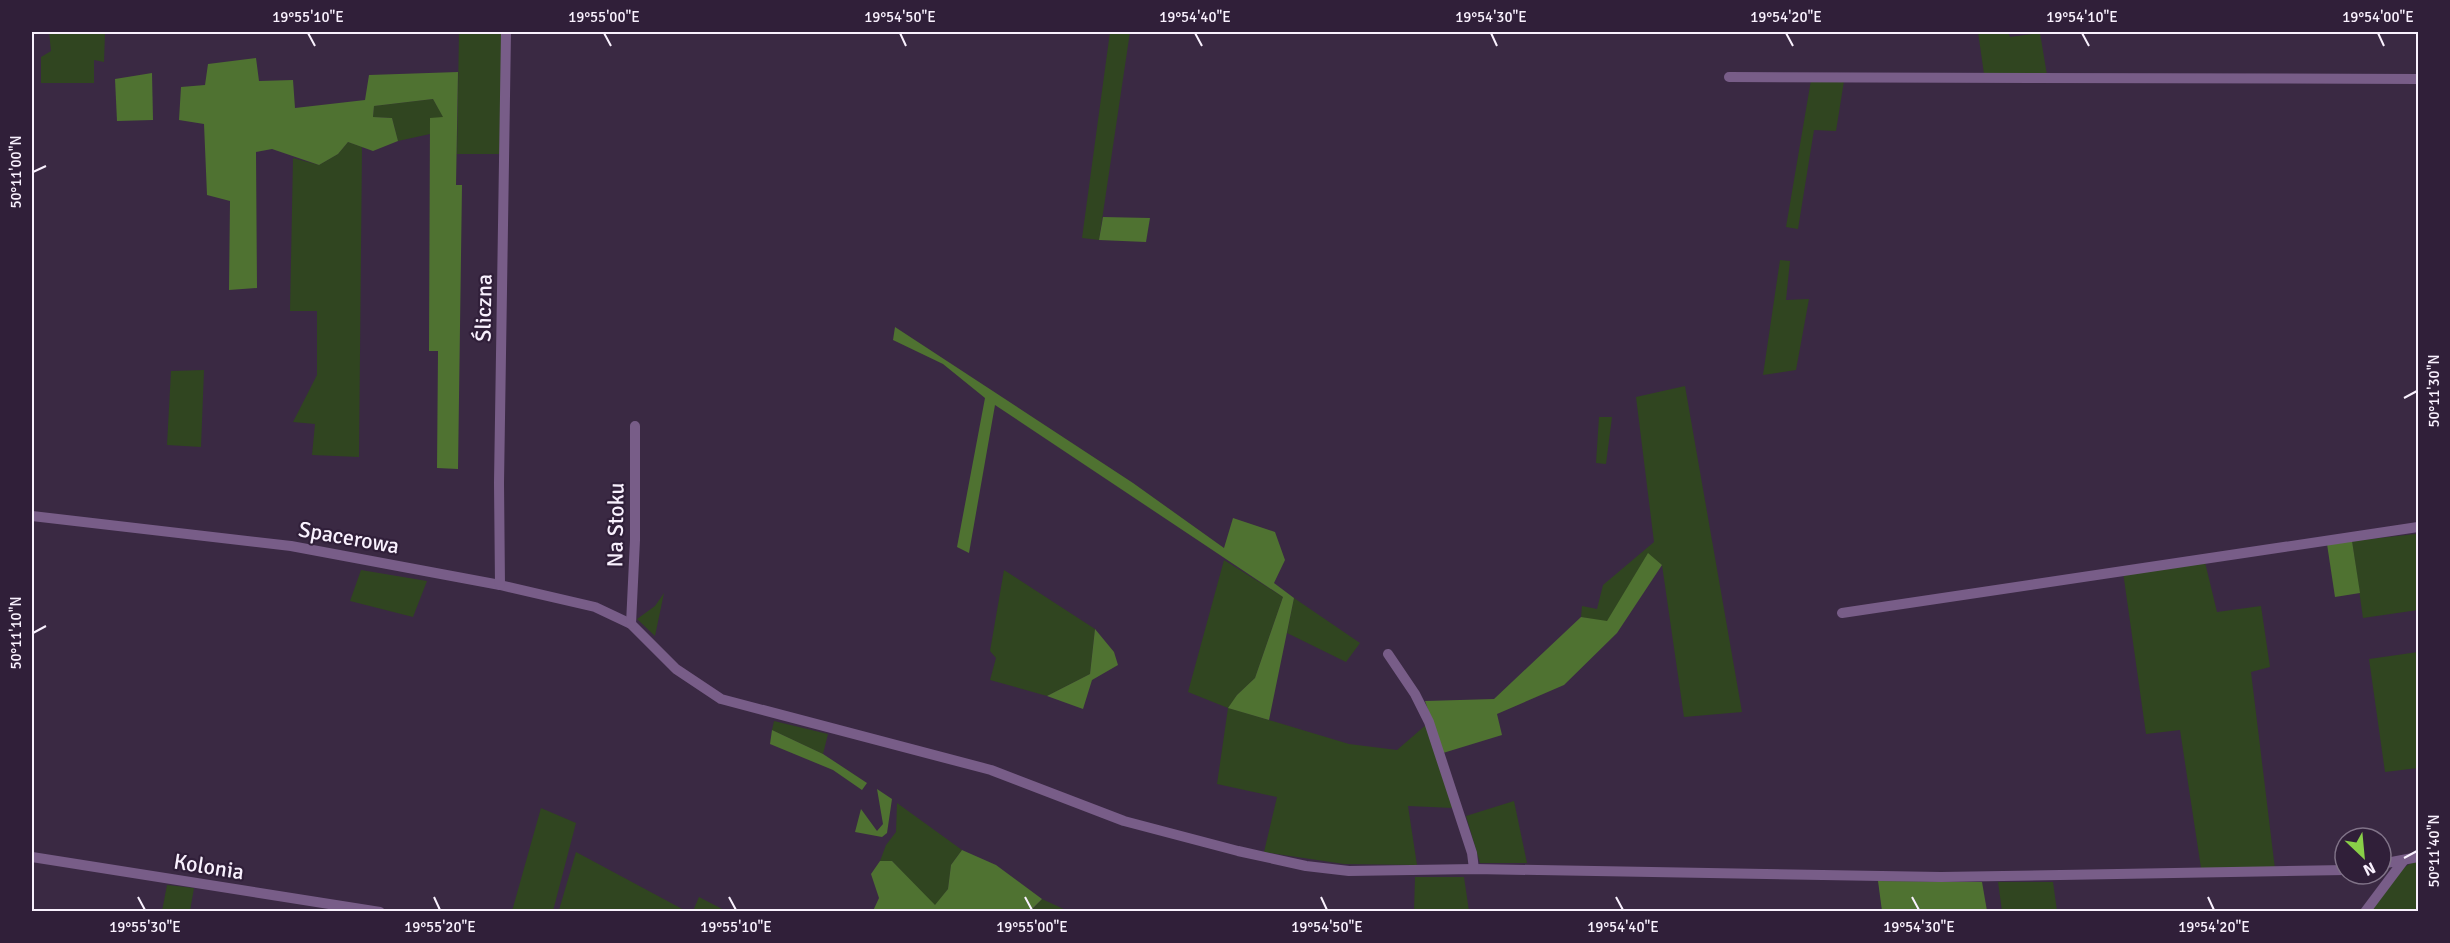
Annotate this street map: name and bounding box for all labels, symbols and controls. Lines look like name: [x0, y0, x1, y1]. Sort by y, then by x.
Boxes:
text: 19°55'10"E: [272, 8, 344, 26]
text: 19°55'00"E: [568, 8, 640, 26]
text: 19°54'50"E: [864, 8, 936, 26]
text: 19°54'40"E: [1159, 8, 1231, 26]
text: 19°54'30"E: [1455, 8, 1527, 26]
text: 19°54'20"E: [1750, 8, 1822, 26]
text: 19°54'10"E: [2046, 8, 2118, 26]
text: 19°54'00"E: [2342, 8, 2414, 26]
text: 50°11'00"N: [7, 135, 25, 209]
street label: Śliczna: [469, 274, 498, 342]
text: 50°11'30"N: [2425, 354, 2443, 428]
street label: Na Stoku: [601, 482, 630, 568]
street label: Spacerowa: [296, 515, 401, 560]
text: 50°11'10"N: [7, 596, 25, 670]
text: 50°11'40"N: [2425, 814, 2443, 888]
north arrow: [2333, 826, 2393, 886]
street label: Kolonia: [172, 848, 246, 885]
text: N: [2360, 857, 2379, 880]
text: 19°55'30"E: [109, 918, 181, 936]
text: 19°55'20"E: [404, 918, 476, 936]
text: 19°55'10"E: [700, 918, 772, 936]
text: 19°55'00"E: [996, 918, 1068, 936]
text: 19°54'50"E: [1291, 918, 1363, 936]
text: 19°54'40"E: [1587, 918, 1659, 936]
text: 19°54'30"E: [1883, 918, 1955, 936]
text: 19°54'20"E: [2178, 918, 2250, 936]

